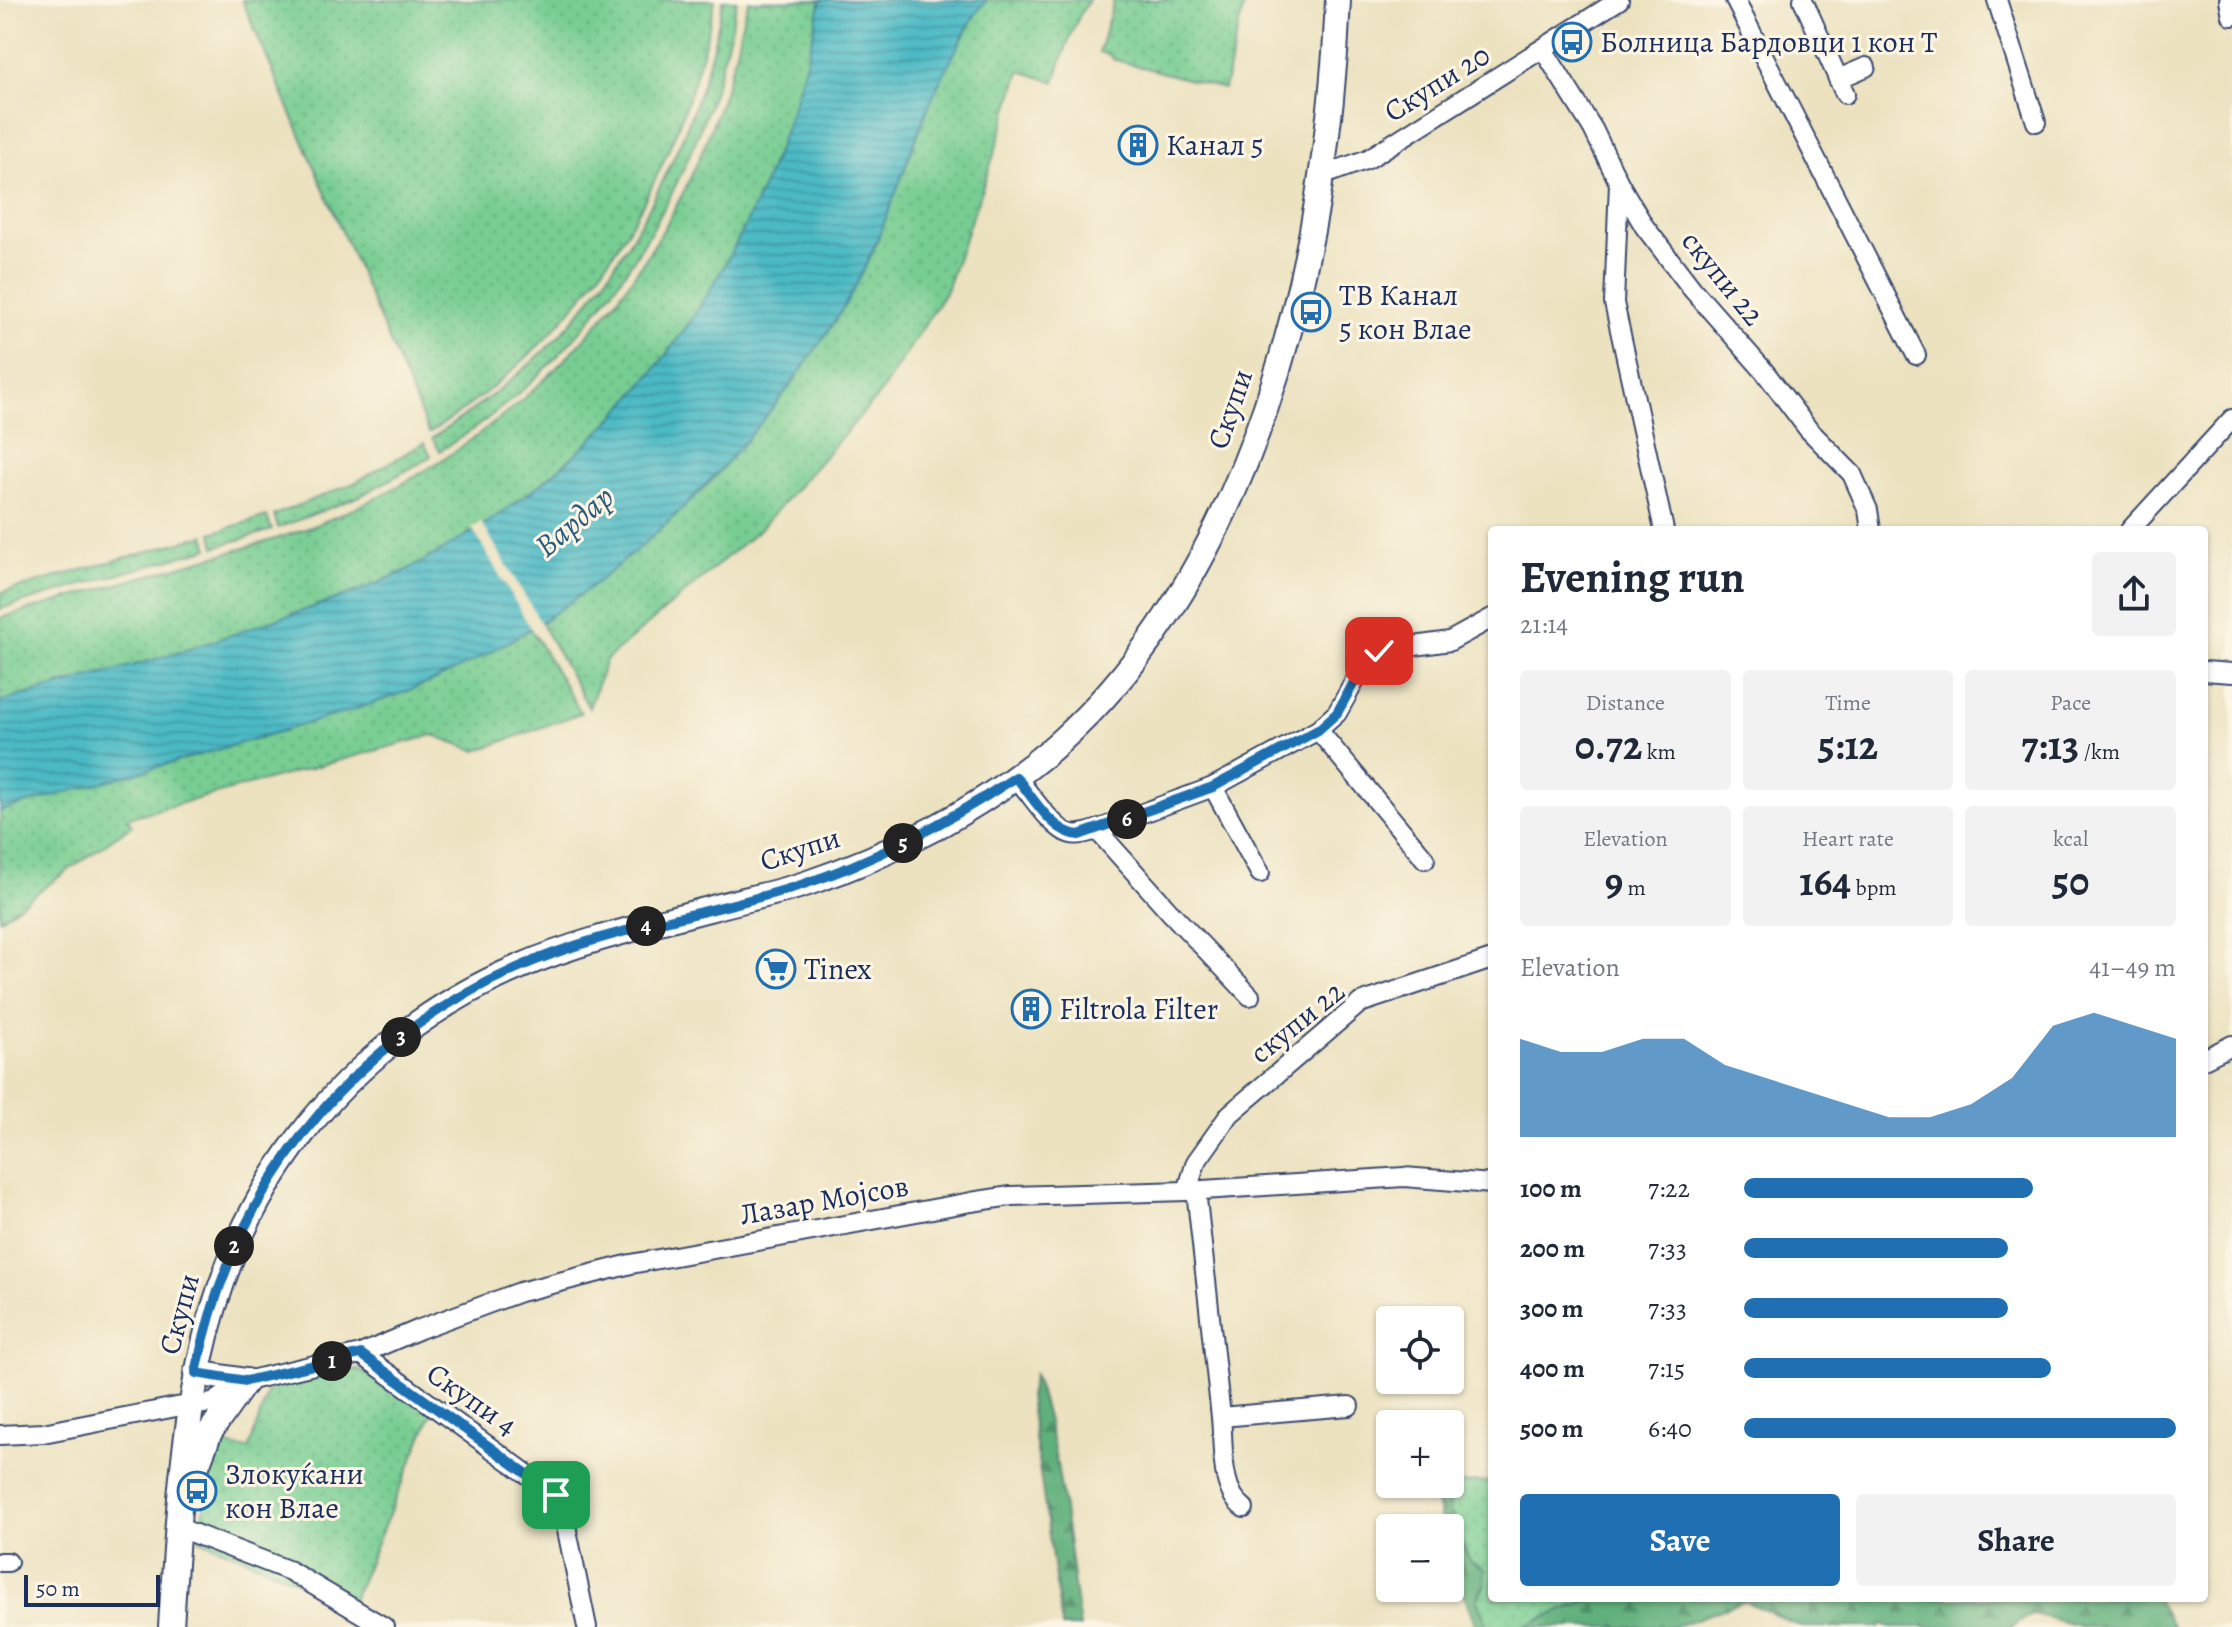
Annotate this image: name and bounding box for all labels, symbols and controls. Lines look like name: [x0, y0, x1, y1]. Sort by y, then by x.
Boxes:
bus stop icon: Болница Бардовци 1 кон Т: [1551, 21, 1593, 63]
place label: Болница Бардовци 1 кон Т: [1600, 22, 1938, 62]
street label: Скупи 20: [1376, 35, 1498, 131]
building icon: Канал 5: [1117, 124, 1159, 166]
place label: Канал 5: [1166, 125, 1264, 165]
street label: скупи 22: [1672, 222, 1774, 334]
place label: ТВ Канал 5 кон Влае: [1339, 275, 1472, 349]
bus stop icon: ТВ Канал 5 кон Влае: [1290, 291, 1332, 333]
street label: Скупи: [1198, 364, 1262, 454]
water label: Вардар: [525, 475, 623, 567]
text: Evening run: [1520, 547, 1745, 607]
button: share: [2092, 552, 2176, 636]
text: 21:14: [1520, 607, 1568, 642]
pin: [1345, 617, 1413, 685]
icon: check: [1357, 629, 1401, 673]
text: Distance: [1586, 688, 1665, 718]
text: Time: [1825, 688, 1871, 718]
text: Pace: [2050, 688, 2091, 718]
text: 0.72: [1575, 718, 1642, 773]
text: 5:12: [1818, 718, 1878, 773]
text: 7:13: [2021, 718, 2079, 773]
text: km: [1642, 737, 1676, 767]
text: /km: [2079, 737, 2120, 767]
pin: 6: [1107, 799, 1147, 839]
text: 6: [1122, 804, 1132, 834]
street label: Скупи: [755, 817, 845, 881]
pin: 5: [883, 823, 923, 863]
text: Elevation: [1583, 824, 1668, 854]
text: Heart rate: [1802, 824, 1894, 854]
text: kcal: [2053, 824, 2088, 854]
text: 5: [898, 828, 908, 858]
text: 9: [1605, 854, 1623, 909]
text: 164: [1799, 854, 1851, 909]
text: 50: [2052, 854, 2089, 909]
text: m: [1623, 873, 1646, 903]
text: bpm: [1851, 873, 1897, 903]
pin: 4: [626, 906, 666, 946]
text: 4: [641, 911, 651, 941]
supermarket icon: Tinex: [755, 948, 797, 990]
place label: Tinex: [804, 949, 871, 989]
text: Elevation: [1520, 950, 1620, 985]
text: 41–49 m: [2089, 950, 2176, 985]
street label: скупи 22: [1241, 971, 1353, 1073]
building icon: Filtrola Filter: [1010, 988, 1052, 1030]
place label: Filtrola Filter: [1059, 989, 1218, 1029]
pin: 3: [381, 1017, 421, 1057]
text: 3: [396, 1022, 406, 1052]
street label: Лазар Мојсов: [737, 1165, 911, 1235]
text: 100 m: [1520, 1171, 1582, 1206]
text: 7:22: [1648, 1171, 1690, 1206]
pin: 2: [214, 1226, 254, 1266]
text: 2: [229, 1231, 239, 1261]
text: 200 m: [1520, 1231, 1585, 1266]
text: 7:33: [1648, 1231, 1687, 1266]
street label: Скупи: [149, 1269, 209, 1359]
text: 300 m: [1520, 1291, 1584, 1326]
text: 7:33: [1648, 1291, 1687, 1326]
map controls: [1376, 1306, 1464, 1602]
button: locate: [1376, 1306, 1464, 1394]
pin: 1: [312, 1341, 352, 1381]
text: 1: [328, 1346, 336, 1376]
text: 400 m: [1520, 1351, 1585, 1386]
text: 7:15: [1648, 1351, 1685, 1386]
street label: Cкупи 4: [419, 1353, 525, 1445]
button: +: [1376, 1410, 1464, 1498]
text: 500 m: [1520, 1411, 1584, 1446]
text: 6:40: [1648, 1411, 1692, 1446]
place label: Злокуќани кон Влае: [225, 1454, 364, 1528]
pin: [522, 1461, 590, 1529]
bus stop icon: Злокуќани кон Влае: [176, 1470, 218, 1512]
icon: arrive: [534, 1473, 578, 1517]
button: Save: [1520, 1494, 1840, 1586]
button: Share: [1856, 1494, 2176, 1586]
button: −: [1376, 1514, 1464, 1602]
scale bar: [24, 1571, 160, 1607]
text: 50 m: [36, 1574, 80, 1604]

